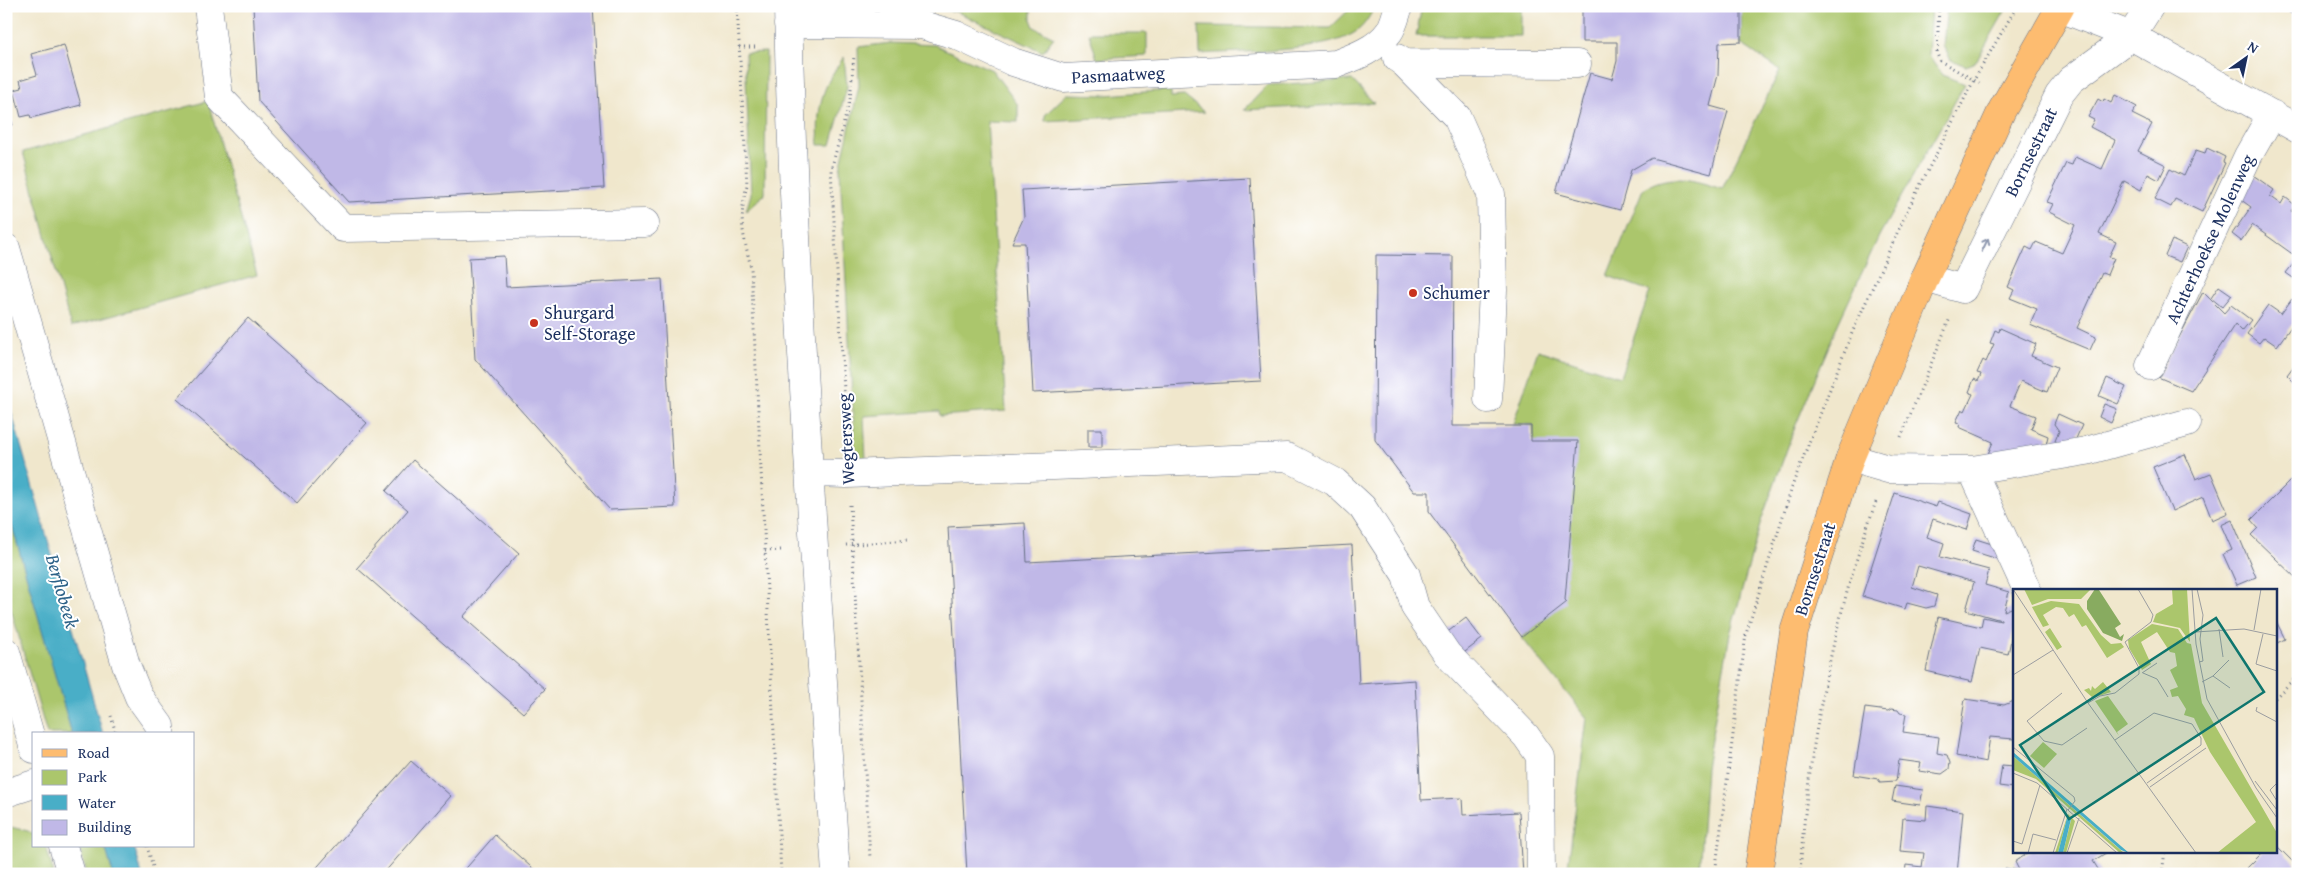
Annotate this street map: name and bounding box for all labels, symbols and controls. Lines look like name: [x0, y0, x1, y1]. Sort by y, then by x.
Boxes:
north arrow: [2222, 32, 2272, 82]
text: N: [2244, 36, 2263, 58]
street label: Pasmaatweg: [1071, 59, 1165, 90]
street label: Bornsestraat: [1997, 102, 2064, 201]
street label: Achterhoekse Molenweg: [2158, 149, 2261, 328]
one-way arrow: [1981, 238, 1990, 253]
place label: Schumer: [1423, 279, 1490, 306]
marker: Schumer: [1407, 287, 1419, 299]
place label: Shurgard Self-Storage: [544, 299, 636, 347]
marker: Shurgard Self-Storage: [528, 317, 540, 329]
street label: Wegtersweg: [830, 393, 861, 485]
street label: Bornsestraat: [1787, 518, 1842, 619]
water label: Berflobeek: [39, 550, 87, 632]
inset map: [2013, 589, 2276, 852]
legend: [32, 732, 195, 848]
text: Road: [78, 742, 109, 763]
text: Park: [78, 766, 107, 787]
text: Water: [78, 792, 116, 813]
text: Building: [78, 816, 132, 837]

